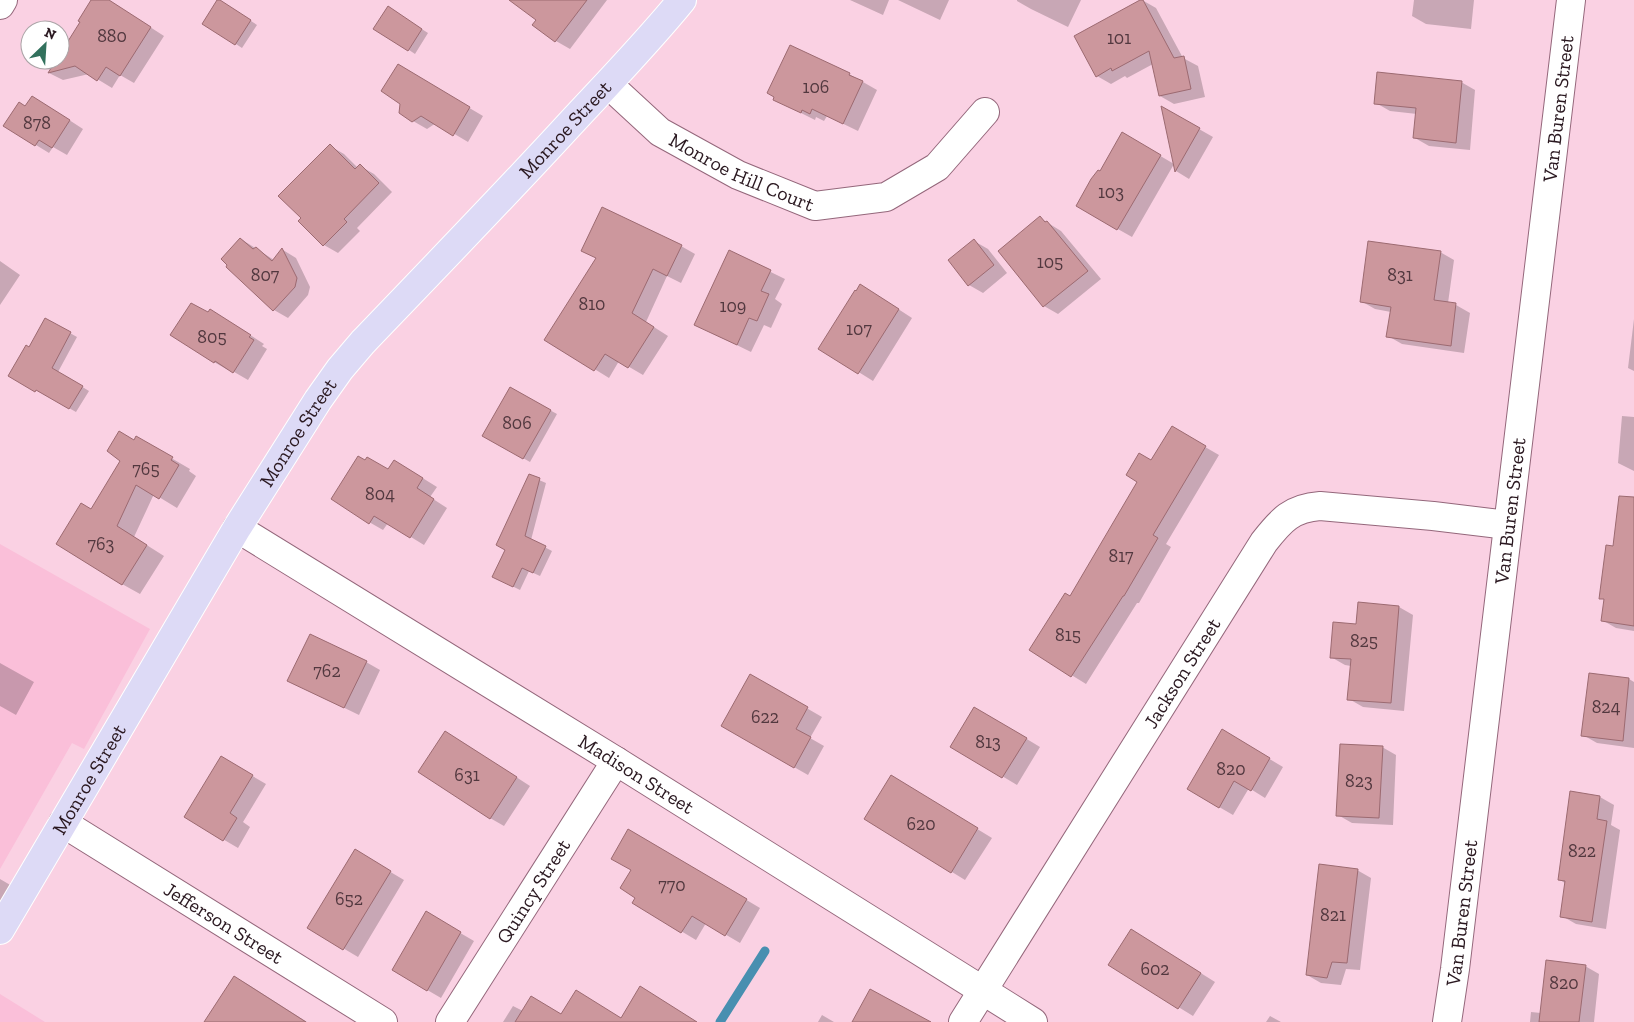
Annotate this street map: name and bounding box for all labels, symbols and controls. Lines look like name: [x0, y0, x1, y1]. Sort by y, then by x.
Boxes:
north arrow: [20, 20, 70, 70]
text: N: [42, 24, 59, 44]
house number: 880: [97, 25, 127, 47]
house number: 101: [1107, 27, 1131, 49]
street label: Van Buren Street: [1537, 34, 1579, 184]
street label: Monroe Street: [514, 75, 617, 183]
house number: 106: [803, 76, 829, 98]
house number: 878: [23, 112, 51, 134]
street label: Monroe Hill Court: [665, 127, 818, 217]
house number: 103: [1098, 181, 1124, 203]
house number: 105: [1037, 251, 1063, 273]
house number: 807: [251, 264, 280, 286]
house number: 831: [1387, 264, 1413, 286]
house number: 810: [579, 293, 605, 315]
house number: 109: [720, 295, 746, 317]
house number: 107: [846, 318, 872, 340]
house number: 805: [197, 326, 227, 348]
street label: Monroe Street: [254, 373, 342, 491]
house number: 806: [502, 412, 532, 434]
street label: Van Buren Street: [1489, 436, 1531, 586]
house number: 765: [132, 458, 160, 480]
house number: 804: [365, 483, 395, 505]
house number: 763: [88, 533, 115, 555]
house number: 817: [1109, 545, 1134, 567]
street label: Jackson Street: [1138, 613, 1226, 733]
house number: 815: [1055, 624, 1081, 646]
house number: 825: [1350, 630, 1378, 652]
house number: 762: [313, 660, 341, 682]
house number: 824: [1592, 696, 1621, 718]
house number: 622: [751, 706, 779, 728]
street label: Monroe Street: [47, 719, 131, 839]
street label: Madison Street: [574, 729, 699, 819]
house number: 813: [975, 731, 1001, 753]
house number: 820: [1216, 758, 1246, 780]
house number: 631: [454, 764, 480, 786]
house number: 823: [1345, 770, 1373, 792]
house number: 620: [906, 813, 936, 835]
street label: Quincy Street: [491, 834, 576, 948]
street label: Van Buren Street: [1440, 838, 1482, 989]
house number: 822: [1568, 840, 1596, 862]
house number: 770: [658, 874, 686, 896]
street label: Jefferson Street: [160, 877, 288, 969]
house number: 652: [335, 888, 363, 910]
house number: 821: [1320, 904, 1346, 926]
house number: 602: [1140, 958, 1170, 980]
house number: 820: [1549, 972, 1579, 994]

